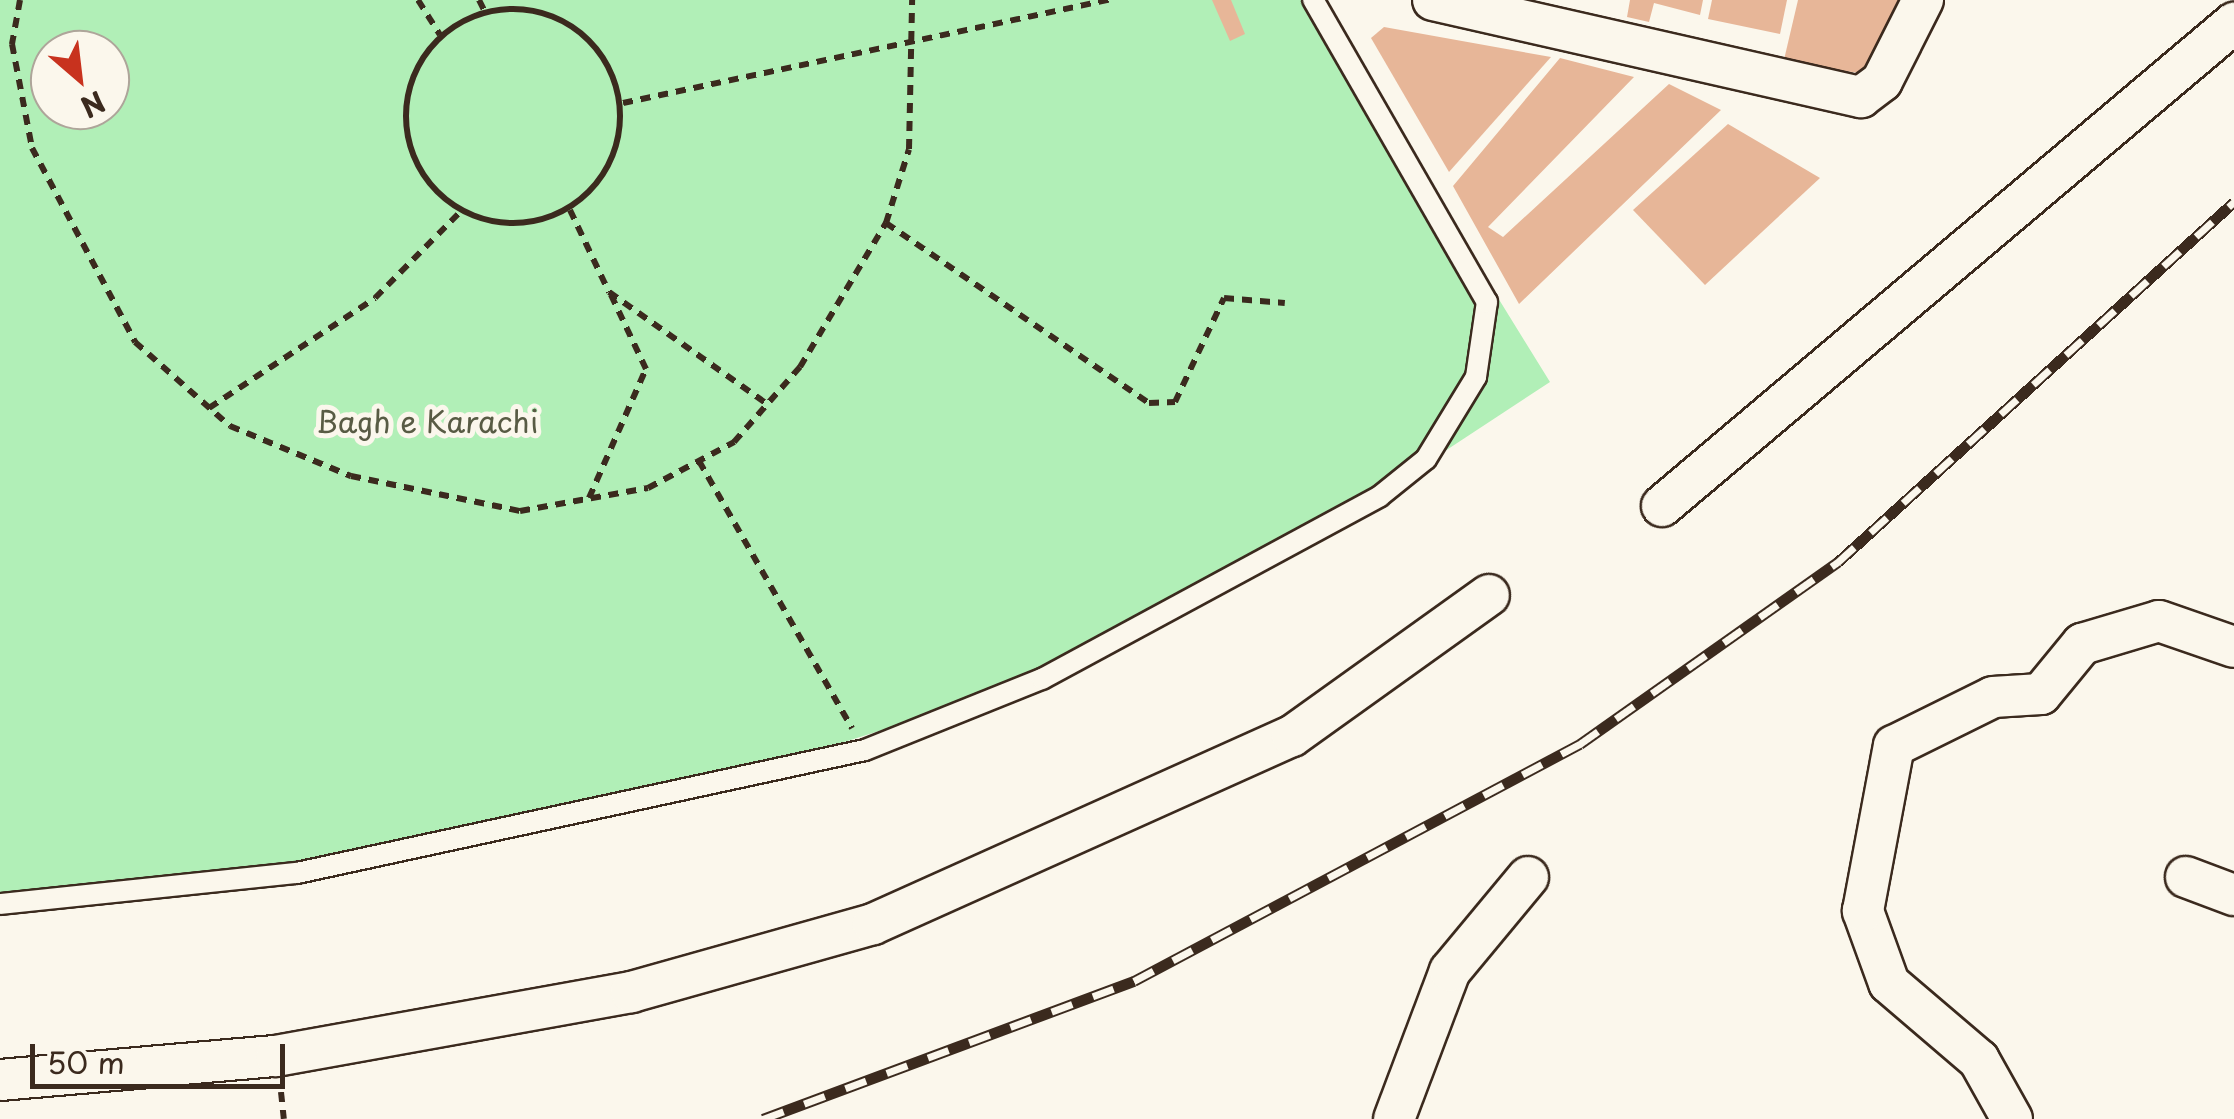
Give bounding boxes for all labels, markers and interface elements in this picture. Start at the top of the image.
north arrow [30,30,130,130]
text: N [73,81,113,129]
park label: Bagh e Karachi [316,403,538,439]
scale bar [35,1024,290,1086]
text: 50 m [47,1039,125,1084]

